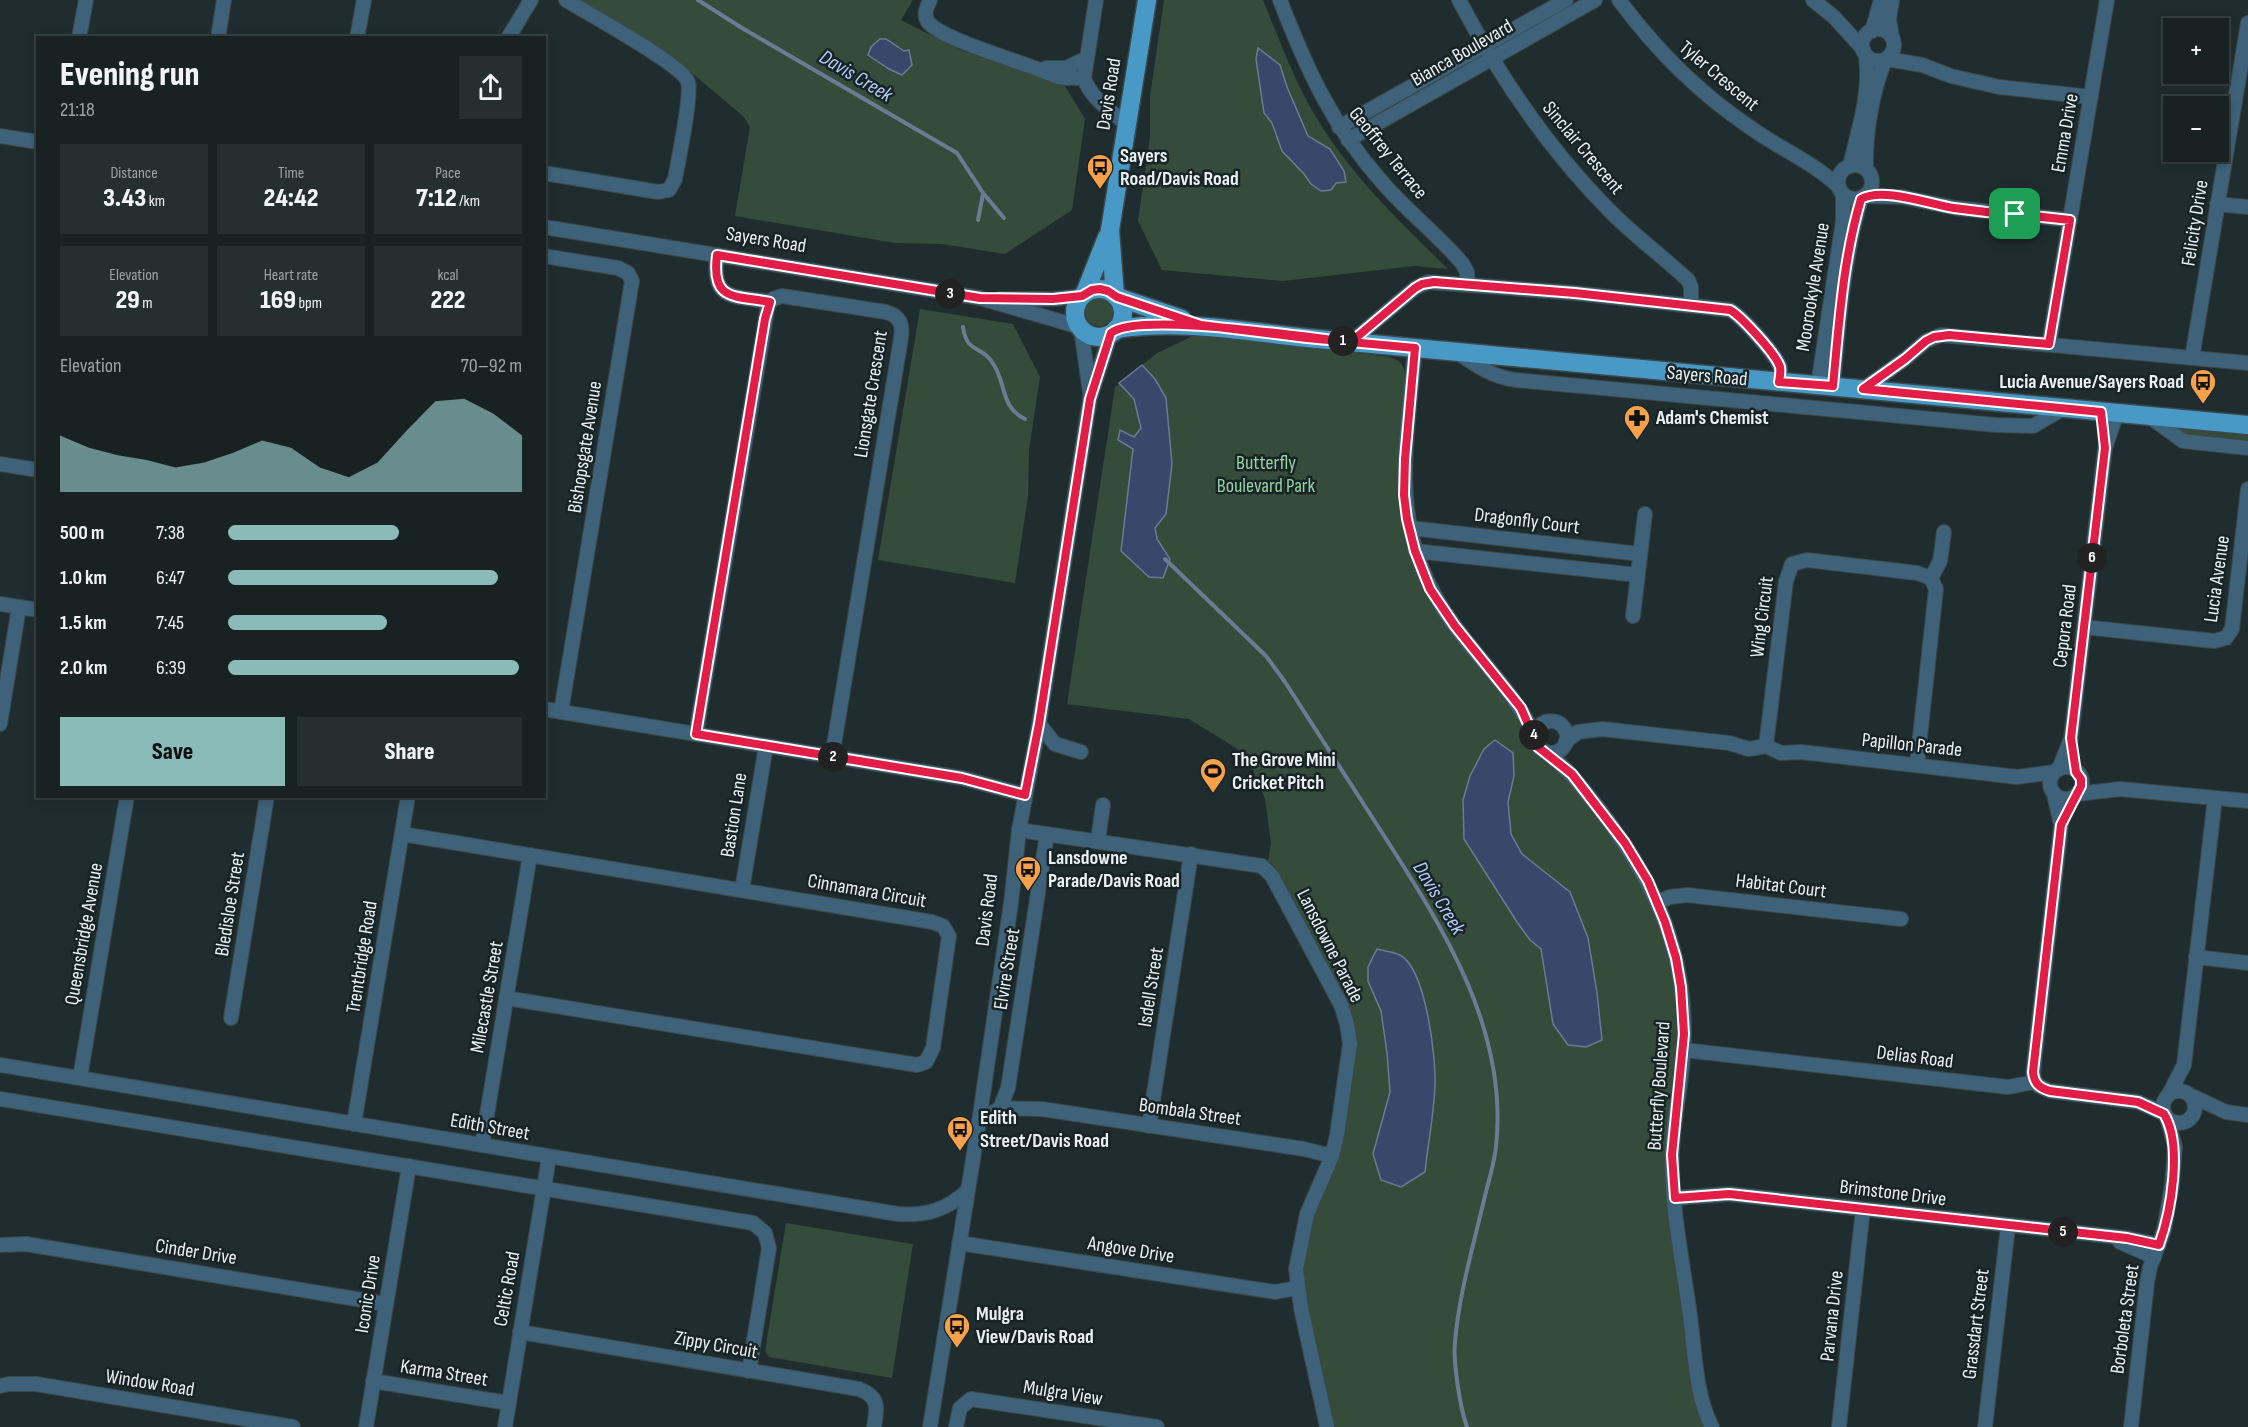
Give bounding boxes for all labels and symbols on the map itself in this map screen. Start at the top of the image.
street label: Bianca Boulevard [1407,14,1517,92]
street label: Tyler Crescent [1674,36,1764,116]
water label: Davis Creek [815,44,898,108]
street label: Davis Road [1091,56,1127,132]
street label: Emma Drive [2046,92,2084,174]
street label: Sinclair Crescent [1537,97,1629,199]
street label: Geoffrey Terrace [1344,102,1432,204]
place label: Sayers Road/Davis Road [1120,144,1239,191]
bus stop icon: Sayers Road/Davis Road [1085,152,1115,190]
street label: Felicity Drive [2176,178,2214,268]
pin [1989,188,2040,239]
street label: Moorookyle Avenue [1791,221,1835,353]
street label: Sayers Road [724,222,808,258]
pin: 3 [935,279,965,309]
pin: 1 [1328,326,1358,356]
street label: Lionsgate Crescent [849,329,893,459]
street label: Sayers Road [1666,361,1748,391]
bus stop icon: Lucia Avenue/Sayers Road [2188,367,2218,405]
place label: Lucia Avenue/Sayers Road [1999,370,2184,394]
street label: Bishopsgate Avenue [563,379,607,515]
pharmacy icon: Adam's Chemist [1622,403,1652,441]
place label: Adam's Chemist [1655,406,1769,430]
park label: Butterfly Boulevard Park [1217,451,1316,498]
street label: Dragonfly Court [1473,503,1581,539]
street label: Lucia Avenue [2199,534,2235,624]
pin: 6 [2077,543,2107,573]
street label: Wing Circuit [1745,575,1779,659]
street label: Cepora Road [2048,583,2082,669]
pin: 4 [1519,720,1549,750]
street label: Papillon Parade [1861,728,1963,762]
pin: 2 [818,742,848,772]
place label: The Grove Mini Cricket Pitch [1232,748,1336,795]
sports icon: The Grove Mini Cricket Pitch [1198,756,1228,794]
street label: Bastion Lane [715,771,753,859]
place label: Lansdowne Parade/Davis Road [1048,846,1180,893]
street label: Bledisloe Street [210,850,250,958]
bus stop icon: Lansdowne Parade/Davis Road [1013,854,1043,892]
water label: Davis Creek [1407,857,1471,940]
street label: Queensbridge Avenue [60,861,108,1007]
street label: Cinnamara Circuit [806,869,928,913]
street label: Habitat Court [1734,869,1828,903]
street label: Davis Road [971,873,1003,947]
street label: Lansdowne Parade [1291,885,1369,1007]
street label: Trentbridge Road [341,899,383,1015]
street label: Elvire Street [989,926,1025,1012]
street label: Milecastle Street [465,939,509,1055]
street label: Isdell Street [1133,945,1169,1029]
street label: Butterfly Boulevard [1643,1021,1675,1151]
street label: Delias Road [1875,1040,1955,1074]
street label: Bombala Street [1137,1093,1243,1131]
place label: Edith Street/Davis Road [980,1106,1109,1153]
street label: Edith Street [448,1108,532,1146]
bus stop icon: Edith Street/Davis Road [945,1114,975,1152]
street label: Brimstone Drive [1838,1175,1948,1211]
pin: 5 [2048,1217,2078,1247]
street label: Angove Drive [1085,1231,1176,1269]
street label: Cinder Drive [154,1234,238,1270]
street label: Celtic Road [489,1250,525,1328]
street label: Iconic Drive [350,1253,386,1335]
street label: Borboleta Street [2105,1263,2145,1375]
street label: Grassdart Street [1957,1268,1995,1380]
street label: Parvana Drive [1815,1269,1849,1363]
place label: Mulgra View/Davis Road [976,1302,1094,1349]
bus stop icon: Mulgra View/Davis Road [942,1311,972,1349]
street label: Zippy Circuit [672,1326,760,1364]
street label: Karma Street [399,1354,489,1392]
street label: Window Road [104,1364,196,1402]
street label: Mulgra View [1022,1375,1104,1411]

